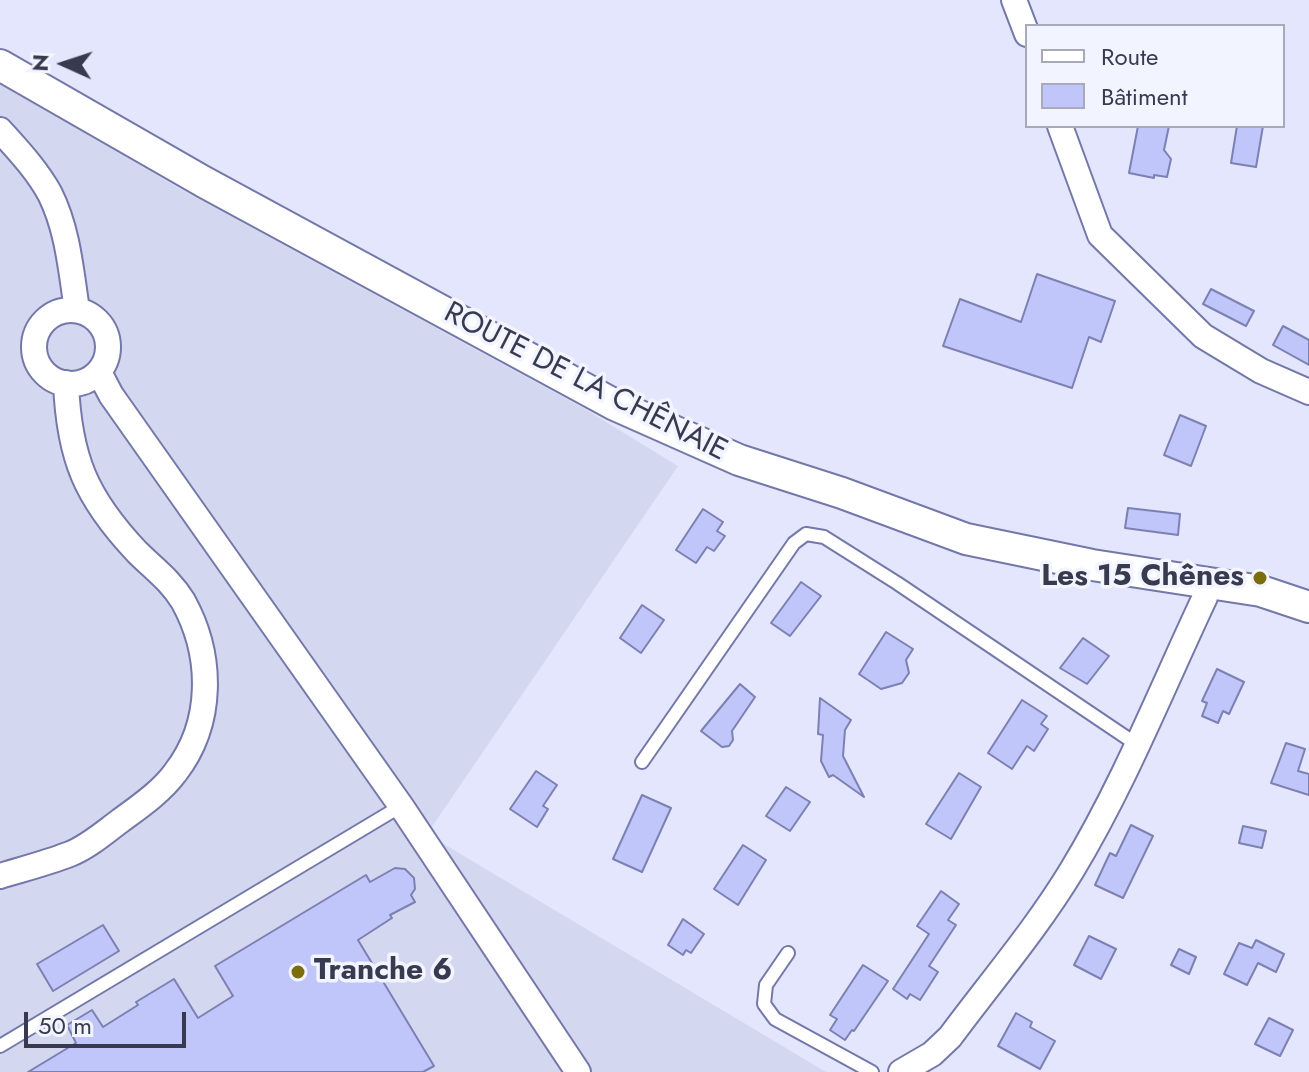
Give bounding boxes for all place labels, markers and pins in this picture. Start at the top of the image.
place label: Les 15 Chênes [1041,560,1244,596]
marker: Les 15 Chênes [1251,569,1269,587]
place label: Tranche 6 [314,954,452,990]
marker: Tranche 6 [289,963,307,981]

